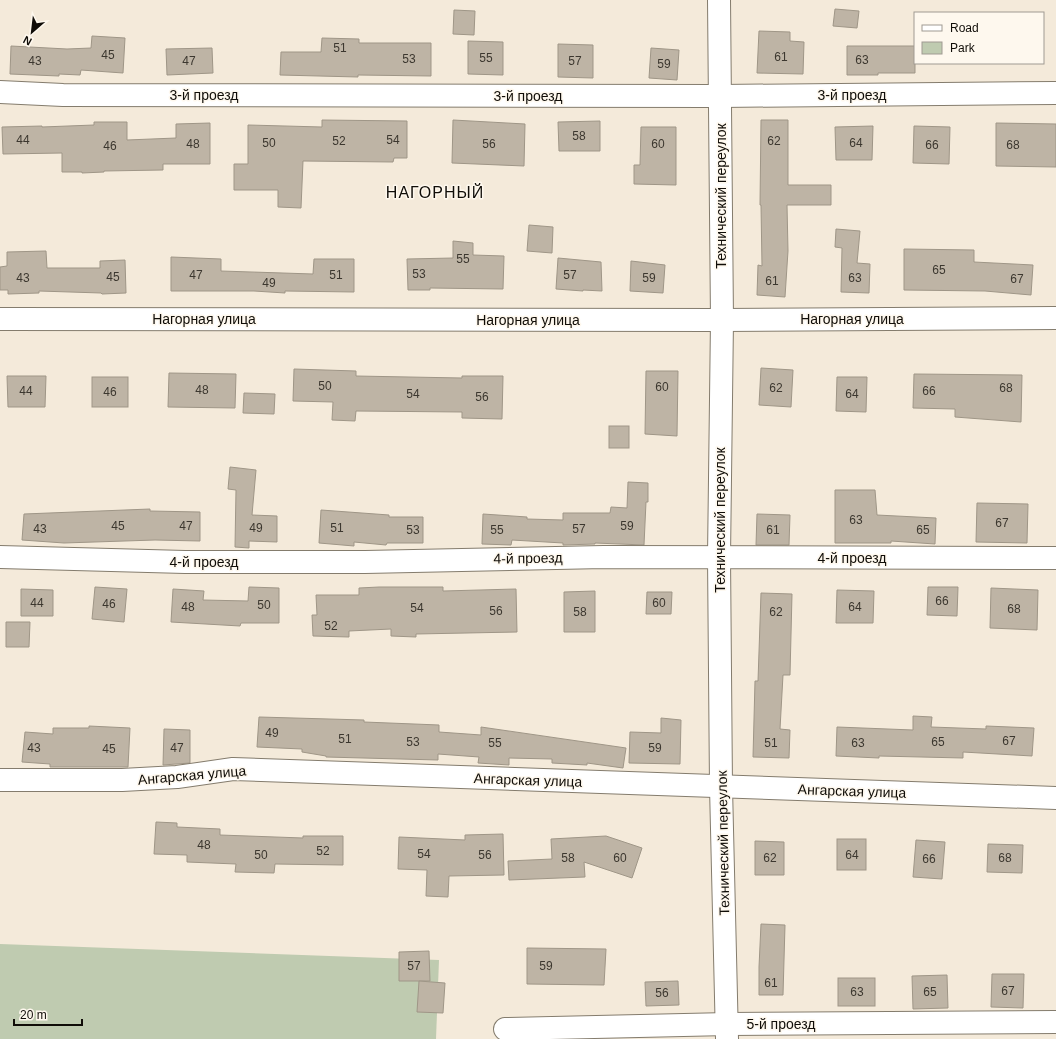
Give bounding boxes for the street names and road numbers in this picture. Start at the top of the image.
street label: 3-й проезд [169,87,239,103]
street label: 3-й проезд [817,87,887,103]
street label: 3-й проезд [493,88,563,104]
street label: Технический переулок [713,123,729,269]
street label: Нагорная улица [152,311,256,327]
street label: Нагорная улица [800,311,904,327]
street label: Нагорная улица [476,312,580,328]
street label: Технический переулок [712,447,728,593]
street label: 4-й проезд [493,549,563,567]
street label: 4-й проезд [817,550,887,566]
street label: 4-й проезд [169,554,239,570]
street label: Ангарская улица [137,762,247,788]
street label: Технический переулок [714,769,732,916]
street label: Ангарская улица [473,770,583,790]
street label: Ангарская улица [797,781,907,801]
street label: 5-й проезд [746,1016,816,1032]

